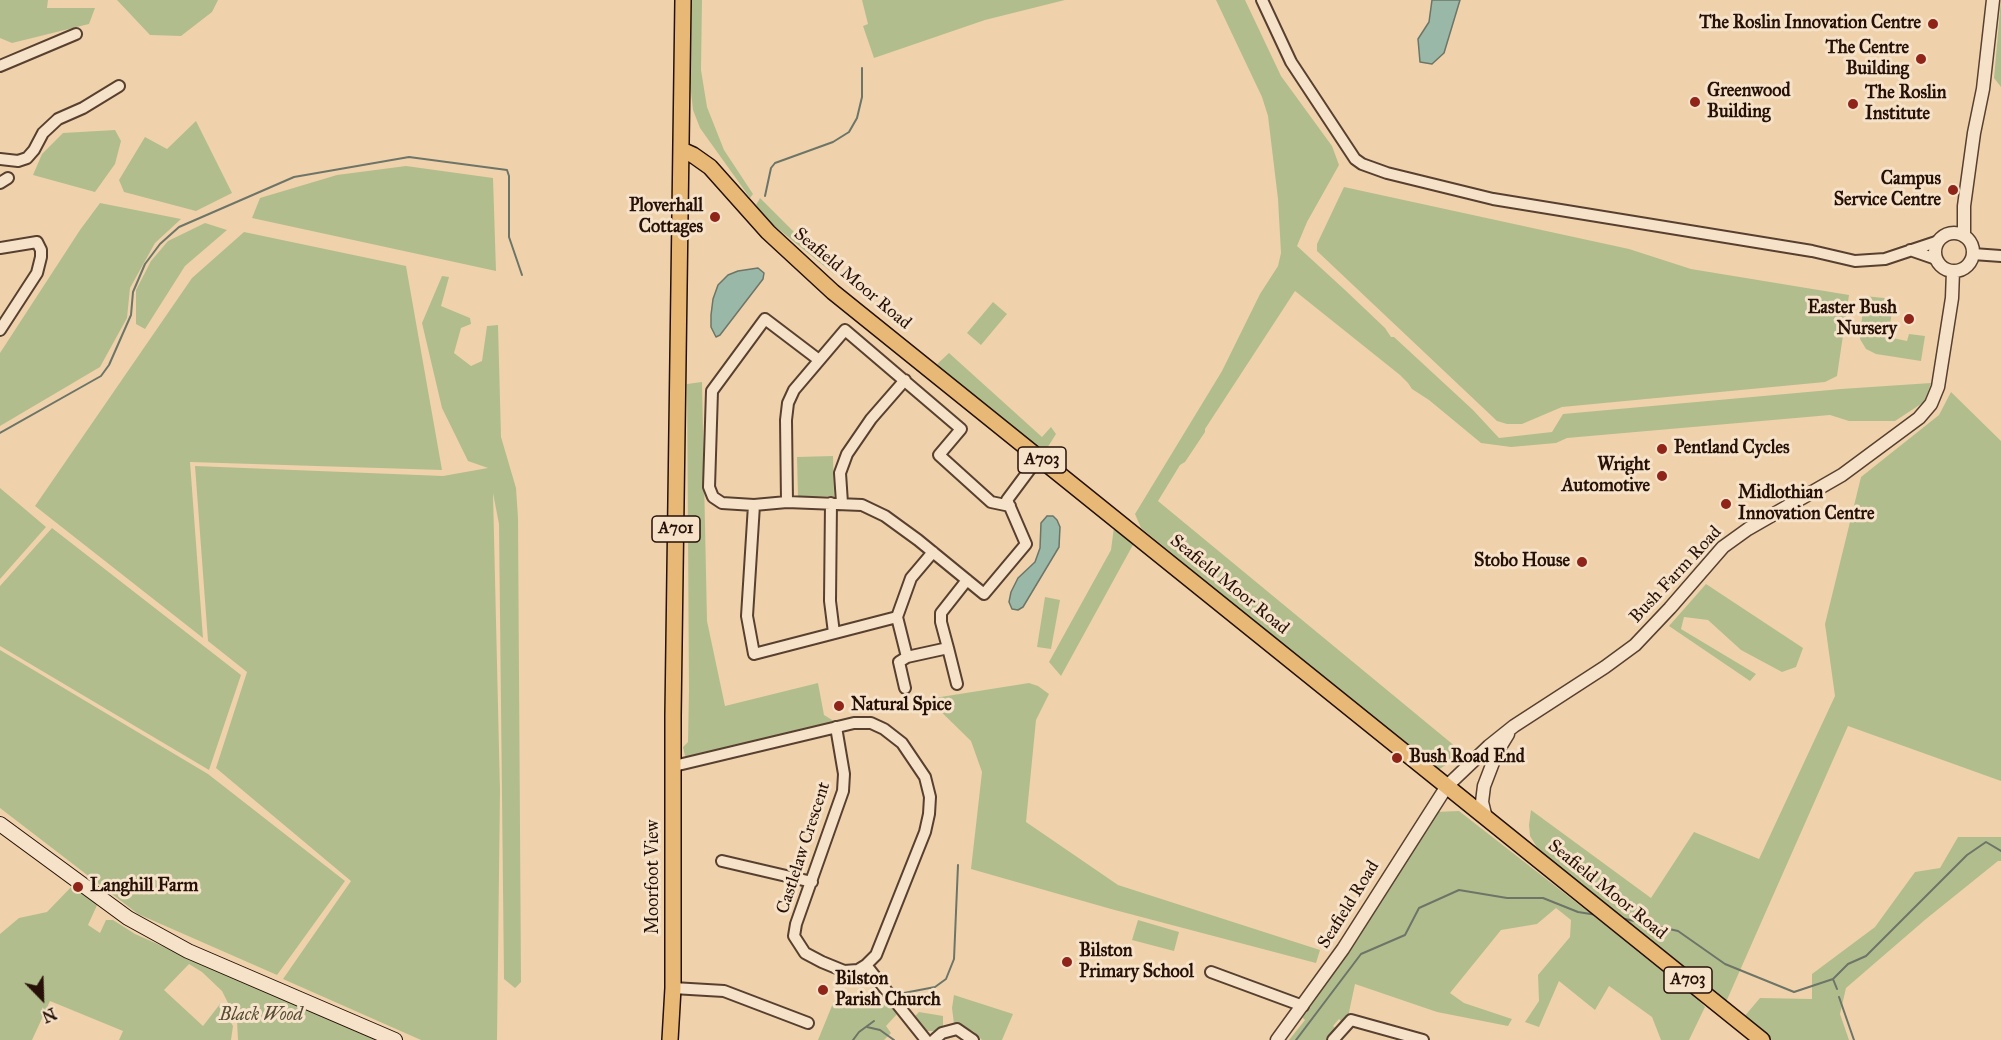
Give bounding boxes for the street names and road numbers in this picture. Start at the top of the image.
street label: Seafield Moor Road [789,224,915,334]
road number: A703 [1018,447,1066,473]
road number: A701 [652,516,700,542]
street label: Bush Farm Road [1625,522,1727,628]
street label: Seafield Moor Road [1165,530,1293,640]
street label: Castlelaw Crescent [773,779,835,917]
street label: Moorfoot View [643,820,665,934]
street label: Seafield Moor Road [1543,835,1671,945]
street label: Seafield Road [1313,857,1385,953]
road number: A703 [1664,967,1712,993]

